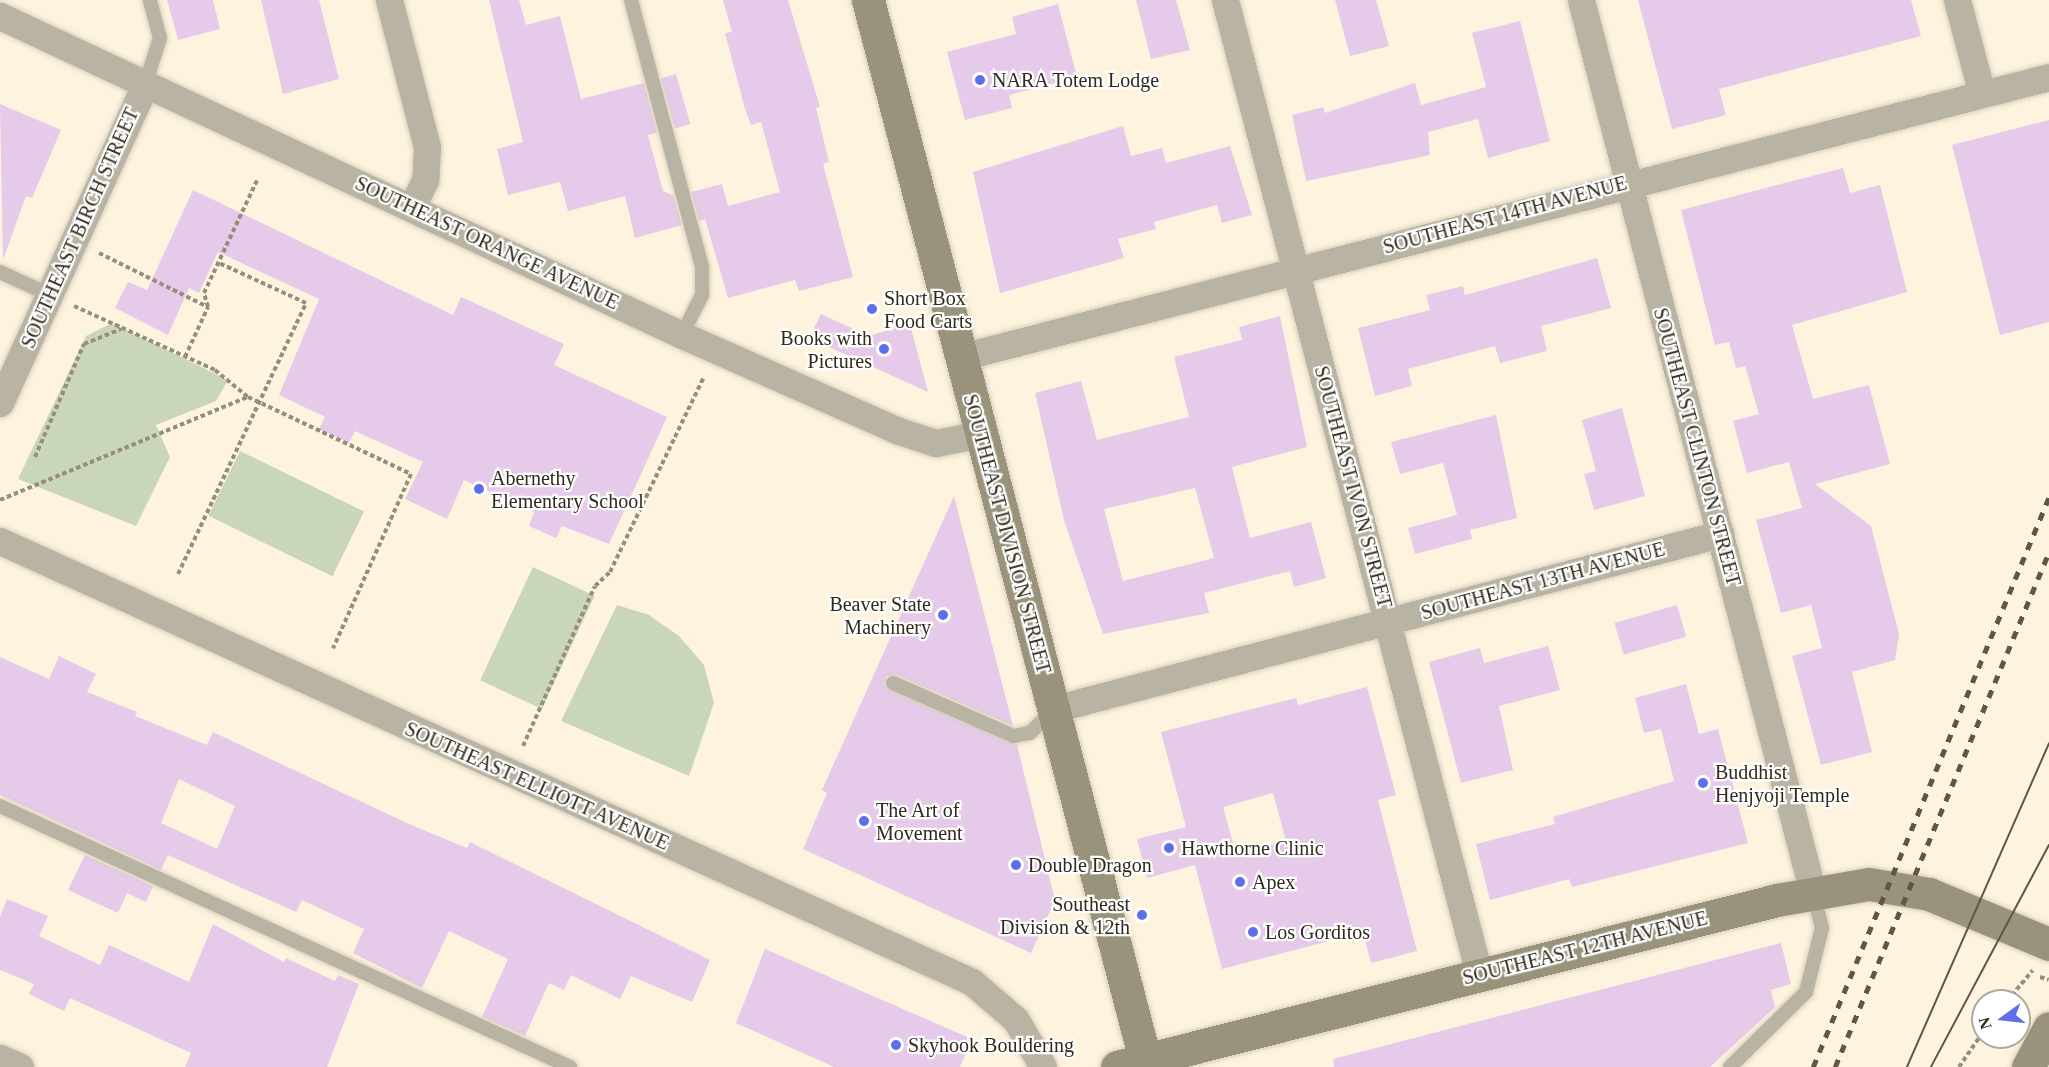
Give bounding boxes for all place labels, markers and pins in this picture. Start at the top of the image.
place label: NARA Totem Lodge [992,68,1161,92]
marker: NARA Totem Lodge [973,73,987,87]
place label: Short Box Food Carts [884,286,972,333]
marker: Short Box Food Carts [865,302,879,316]
place label: Books with Pictures [780,326,872,373]
marker: Books with Pictures [877,342,891,356]
place label: Abernethy Elementary School [491,466,644,513]
marker: Abernethy Elementary School [472,482,486,496]
place label: Beaver State Machinery [829,592,931,639]
marker: Beaver State Machinery [936,608,950,622]
place label: Buddhist Henjyoji Temple [1715,760,1850,807]
marker: Buddhist Henjyoji Temple [1696,776,1710,790]
place label: The Art of Movement [876,798,963,845]
marker: The Art of Movement [857,814,871,828]
place label: Hawthorne Clinic [1181,836,1324,860]
marker: Hawthorne Clinic [1162,841,1176,855]
place label: Double Dragon [1028,853,1152,877]
marker: Double Dragon [1009,858,1023,872]
place label: Apex [1252,870,1295,894]
marker: Apex [1233,875,1247,889]
place label: Southeast Division & 12th [1000,892,1130,939]
marker: Southeast Division & 12th [1135,908,1149,922]
place label: Los Gorditos [1265,920,1370,944]
marker: Los Gorditos [1246,925,1260,939]
place label: Skyhook Bouldering [908,1033,1074,1057]
marker: Skyhook Bouldering [889,1038,903,1052]

